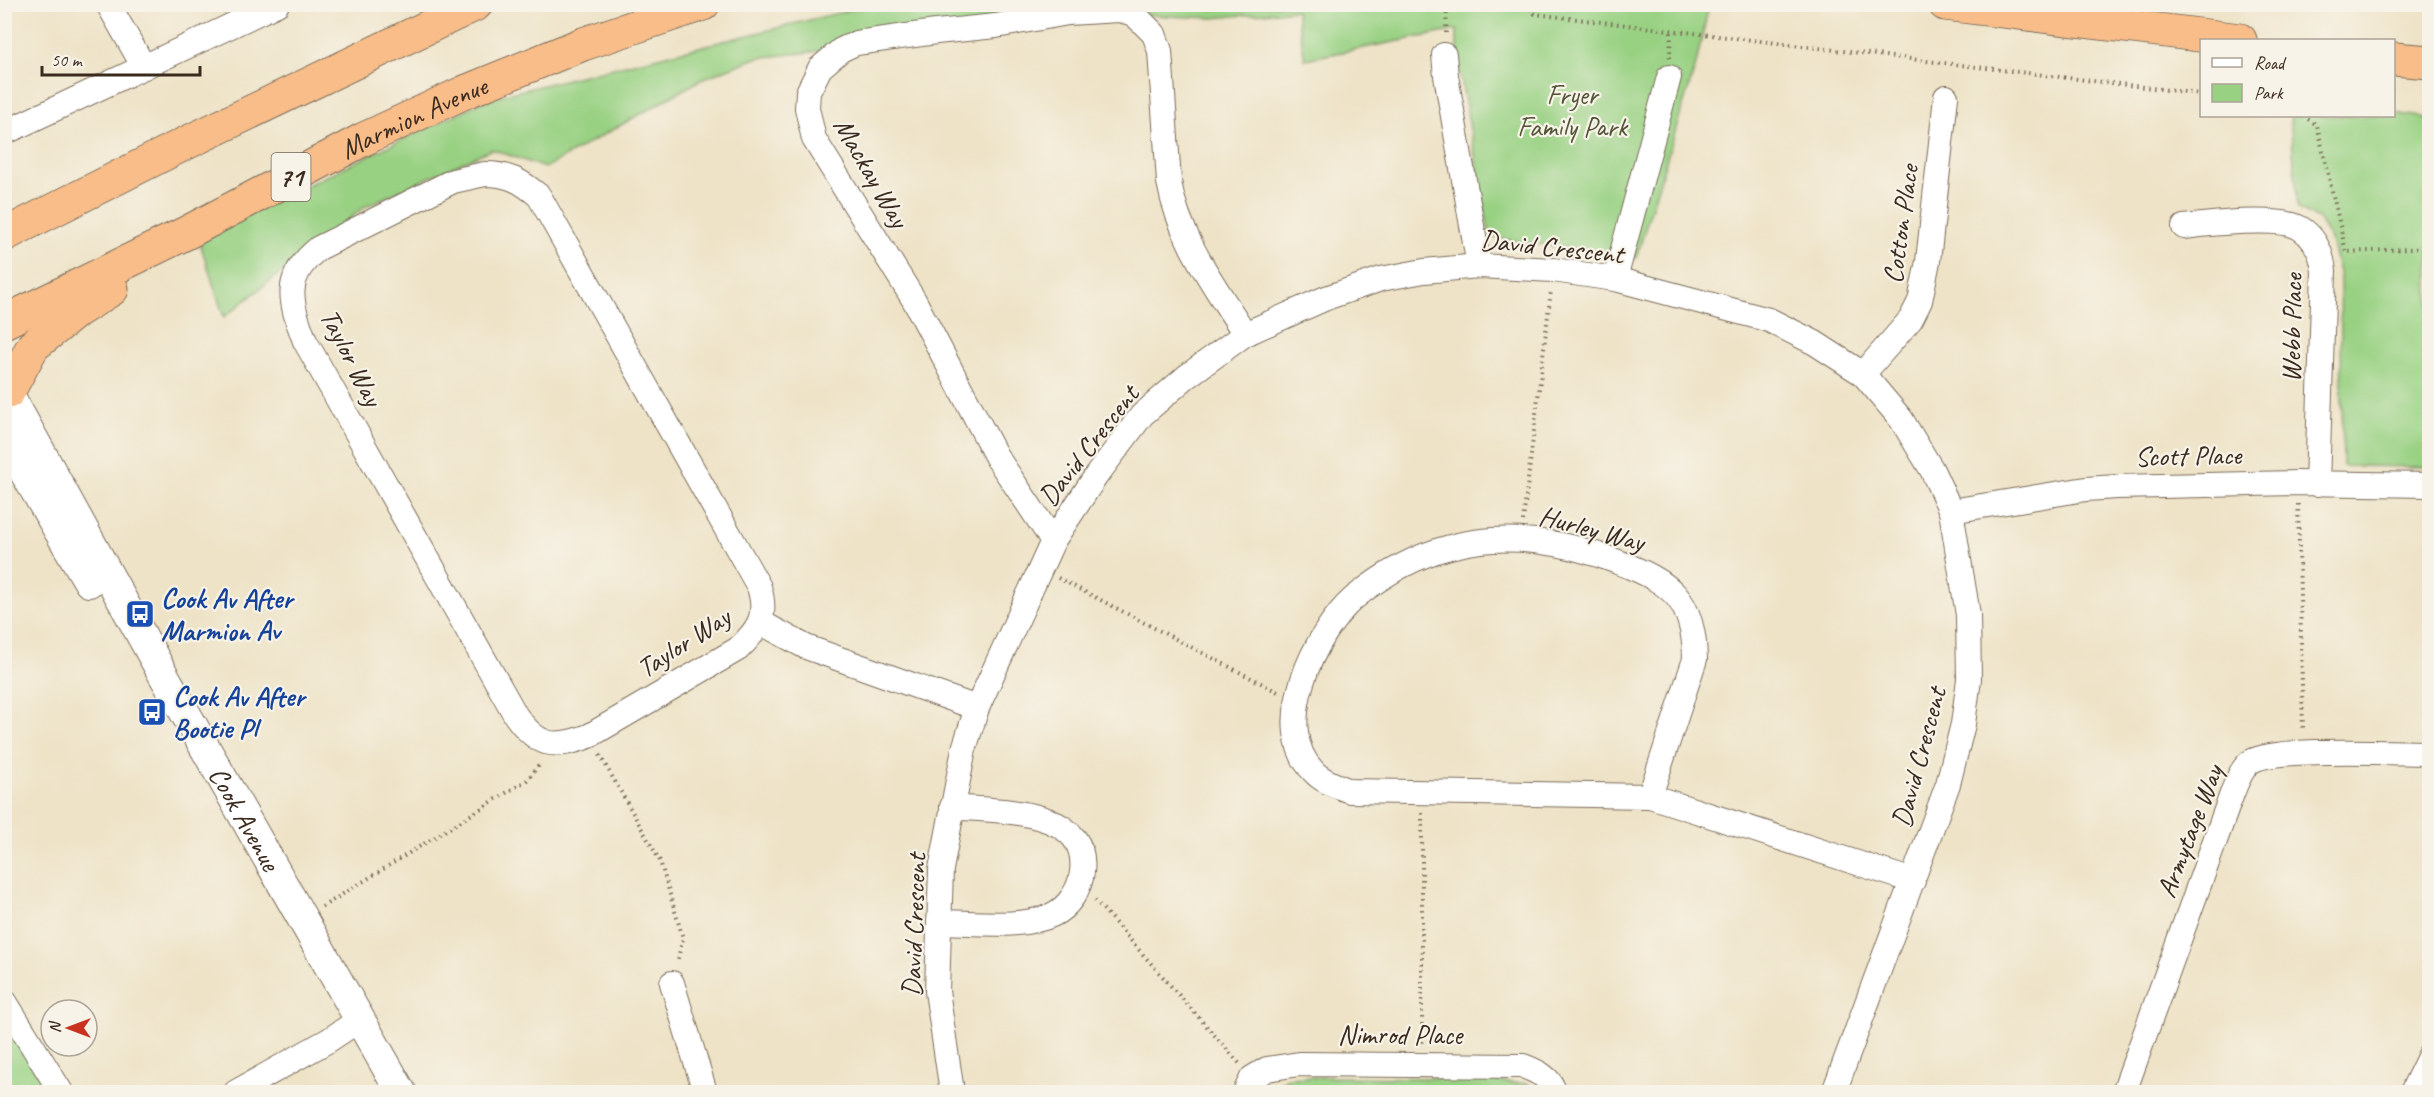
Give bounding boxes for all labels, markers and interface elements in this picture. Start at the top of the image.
scale bar [42,39,200,77]
legend [2200,39,2395,117]
text: 50 m [51,49,84,71]
text: Road [2254,52,2287,74]
street label: Marmion Avenue [334,67,494,167]
park label: Fryer Family Park [1517,77,1629,144]
text: Park [2254,82,2284,104]
street label: Mackay Way [826,111,918,236]
road number: 71 [272,153,310,201]
street label: Cotton Place [1875,161,1926,286]
street label: David Crescent [1479,222,1628,272]
street label: Webb Place [2273,271,2310,383]
street label: Taylor Way [312,303,392,414]
street label: David Crescent [1031,376,1148,512]
street label: Scott Place [2135,437,2243,474]
street label: Hurley Way [1535,498,1651,560]
place label: Cook Av After Marmion Av [161,581,295,648]
bus stop icon: Cook Av After Marmion Av [124,598,156,630]
street label: Taylor Way [630,598,739,685]
place label: Cook Av After Bootie Pl [173,679,307,746]
street label: David Crescent [1883,681,1955,831]
bus stop icon: Cook Av After Bootie Pl [136,696,168,728]
street label: Armytage Way [2148,758,2232,902]
street label: Cook Avenue [201,760,289,879]
street label: David Crescent [894,850,934,997]
north arrow [39,998,99,1058]
street label: Nimrod Place [1338,1017,1464,1052]
text: N [45,1020,65,1033]

